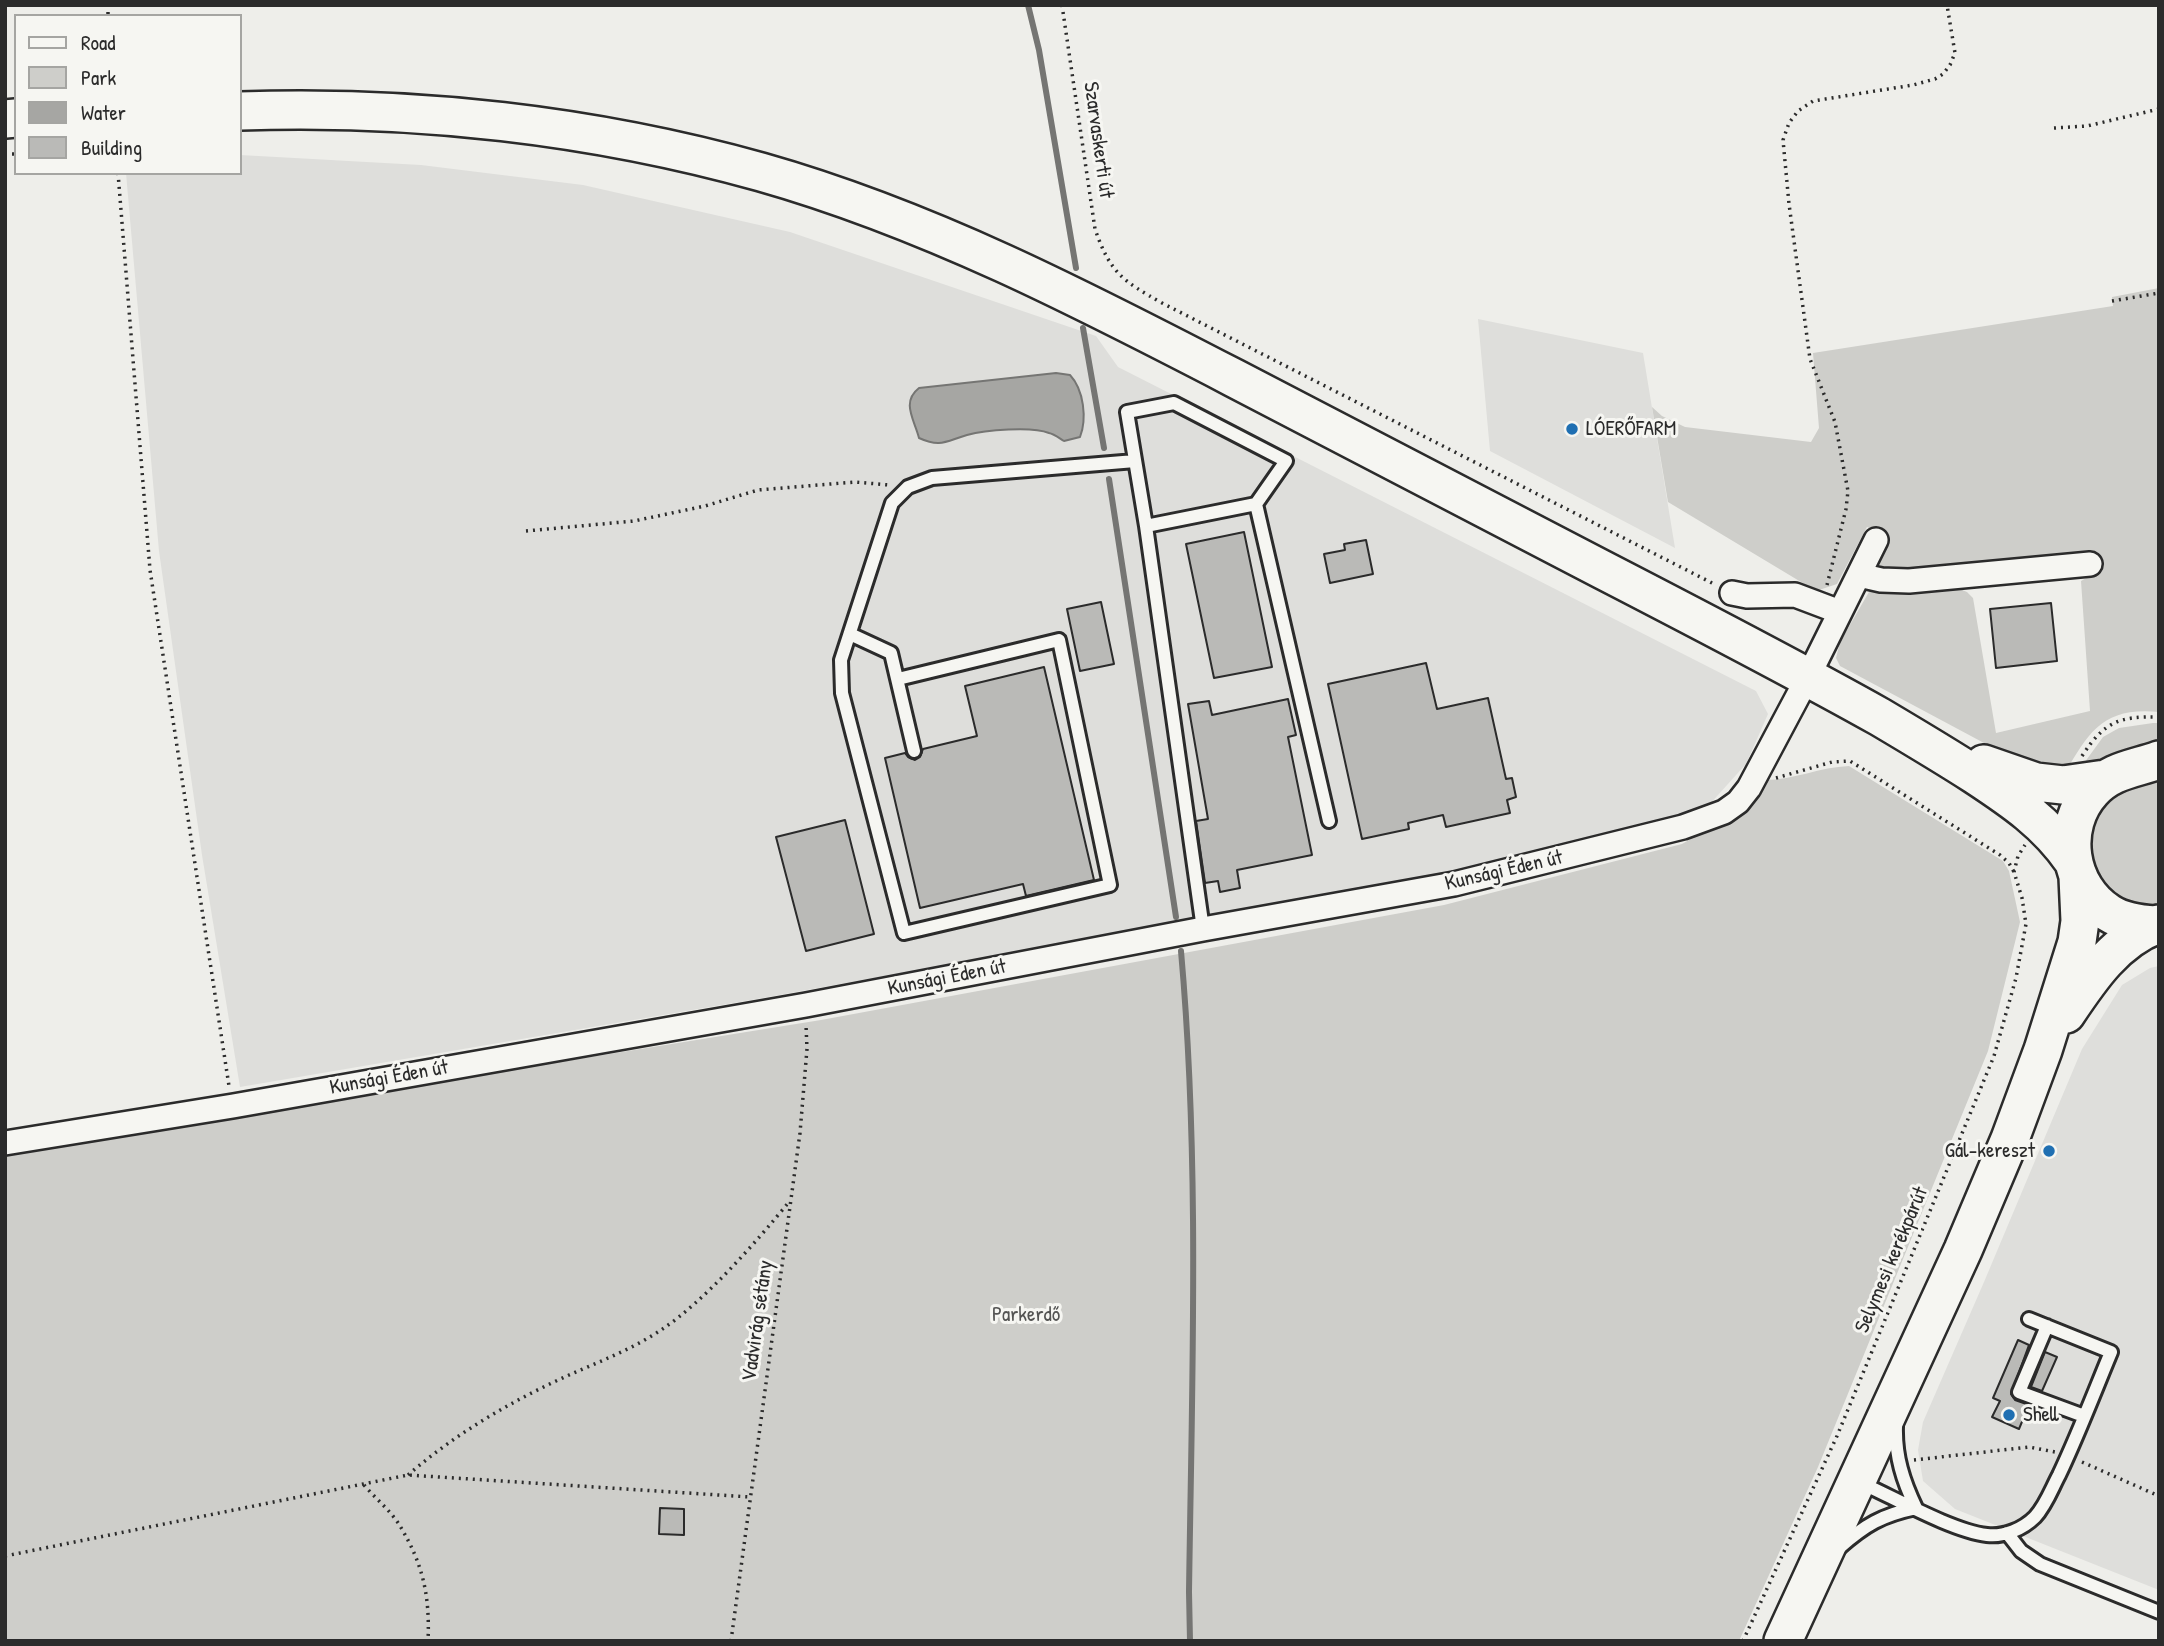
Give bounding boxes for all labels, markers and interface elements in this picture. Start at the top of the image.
legend [14,14,242,175]
text: Road [81,28,115,57]
text: Park [81,63,116,92]
street label: Szarvaskerti út [1077,80,1119,200]
text: Water [81,98,126,127]
text: Building [81,133,142,162]
place label: LÓERŐFARM [1586,416,1676,442]
marker: LÓERŐFARM [1564,421,1580,437]
street label: Kunsági Éden út [1443,845,1565,897]
street label: Kunsági Éden út [886,954,1008,1002]
street label: Kunsági Éden út [328,1055,450,1101]
place label: Gál-kereszt [1945,1138,2035,1164]
marker: Gál-kereszt [2041,1143,2057,1159]
street label: Selymesi kerékpárút [1850,1183,1934,1337]
street label: Vadvirág sétány [737,1259,779,1383]
park label: Parkerdő [992,1302,1060,1328]
place label: Shell [2023,1402,2059,1428]
marker: Shell [2001,1407,2017,1423]

